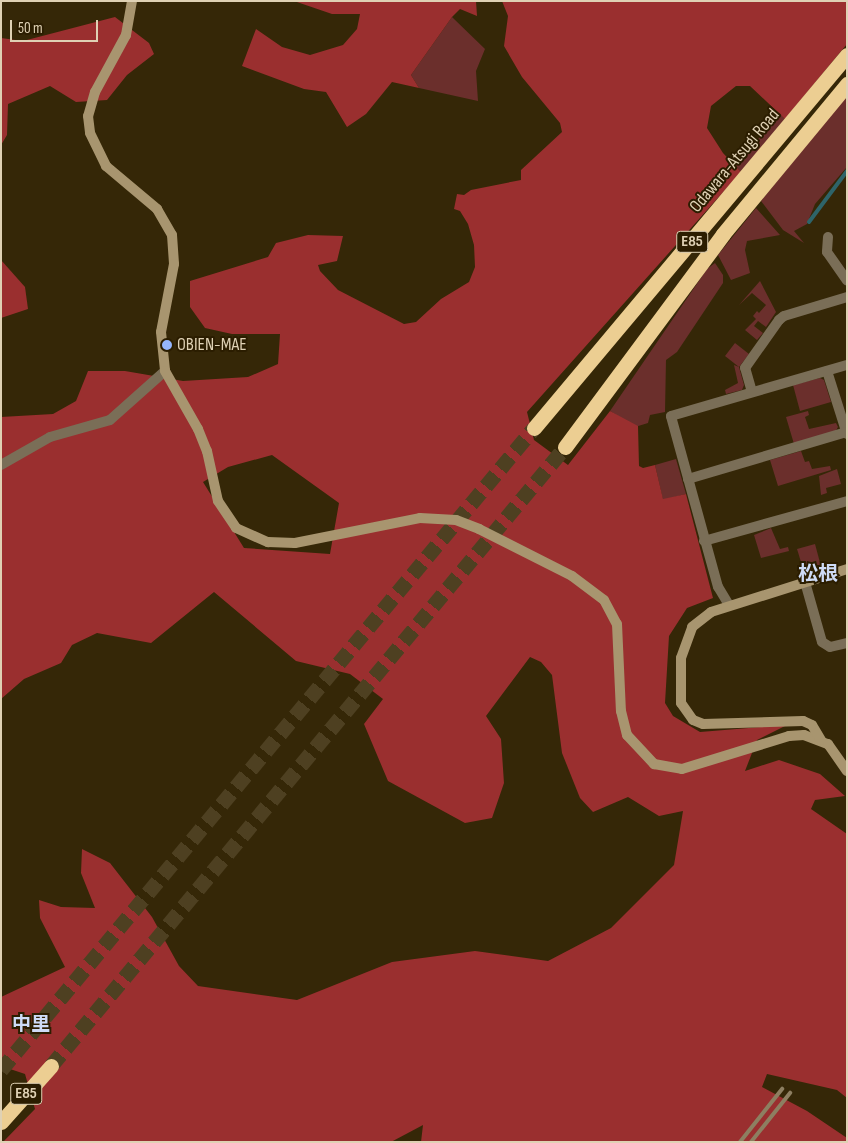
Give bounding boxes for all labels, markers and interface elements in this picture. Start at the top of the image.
scale bar [12,10,100,42]
text: 50 m [18,19,43,38]
street label: Odawara-Atsugi Road [685,105,785,217]
road number: E85 [676,228,708,256]
place label: OBIEN-MAE [177,334,247,356]
marker: OBIEN-MAE [161,339,173,351]
district label: 松根 [798,562,838,586]
district label: 中里 [12,1014,50,1036]
road number: E85 [10,1080,42,1108]

